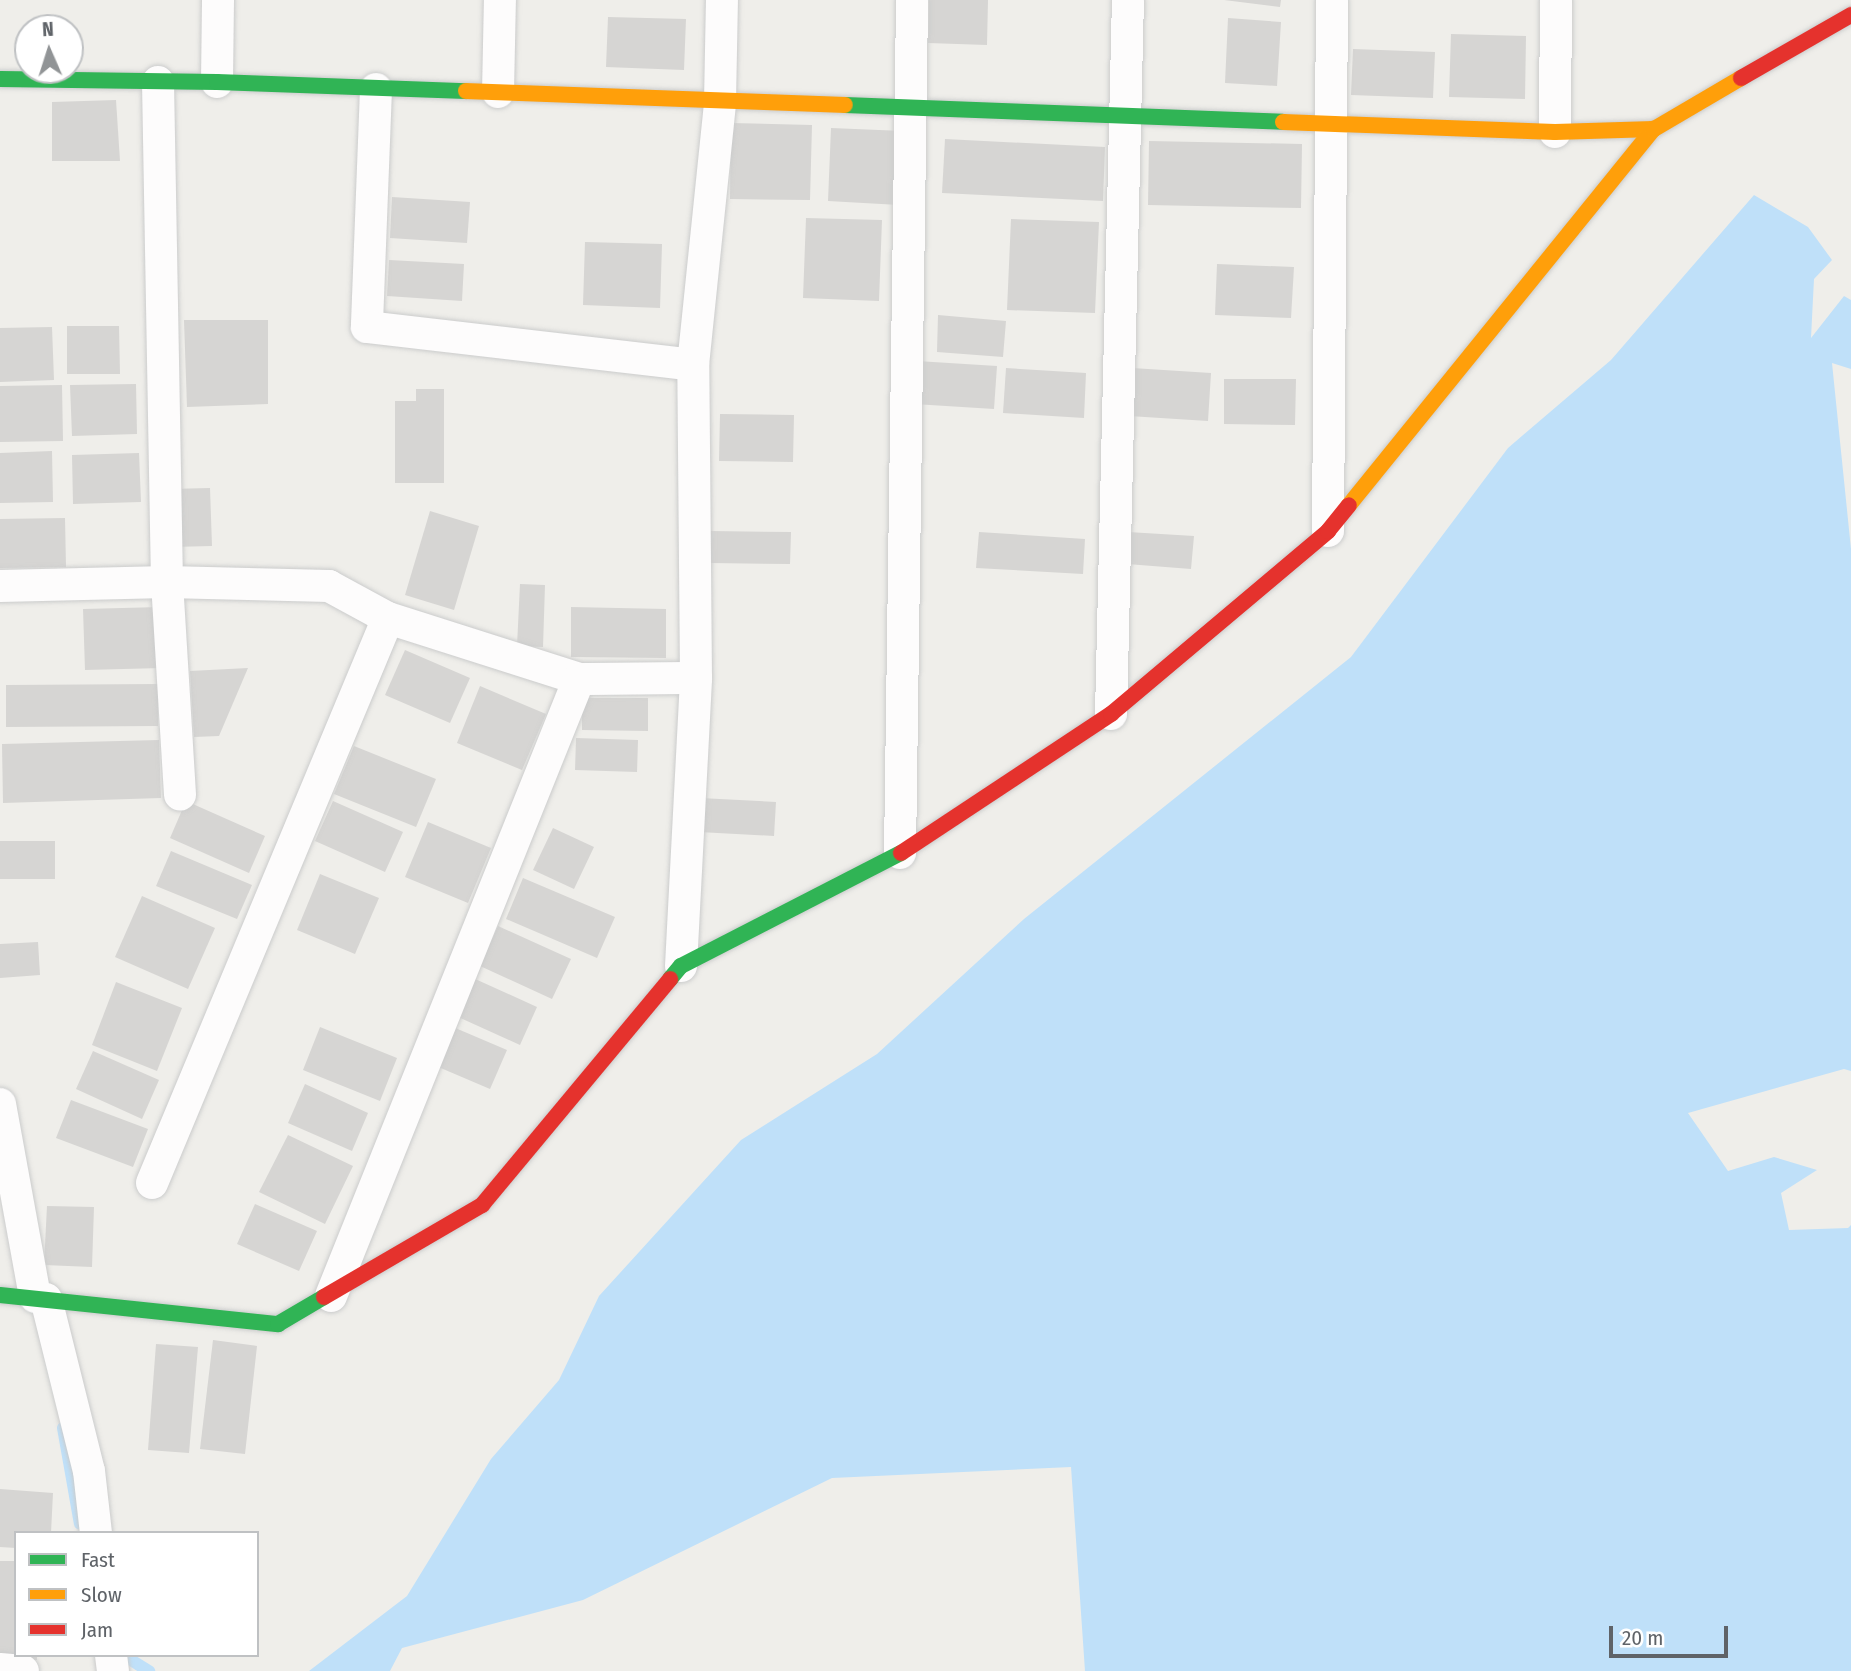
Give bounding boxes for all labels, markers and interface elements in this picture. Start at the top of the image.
north arrow [14,14,84,84]
text: N [42,18,54,41]
legend [14,1531,259,1657]
text: Fast [81,1547,115,1573]
text: Slow [81,1582,122,1608]
scale bar [1613,1612,1732,1656]
text: Jam [81,1617,113,1643]
text: 20 m [1622,1625,1663,1651]

